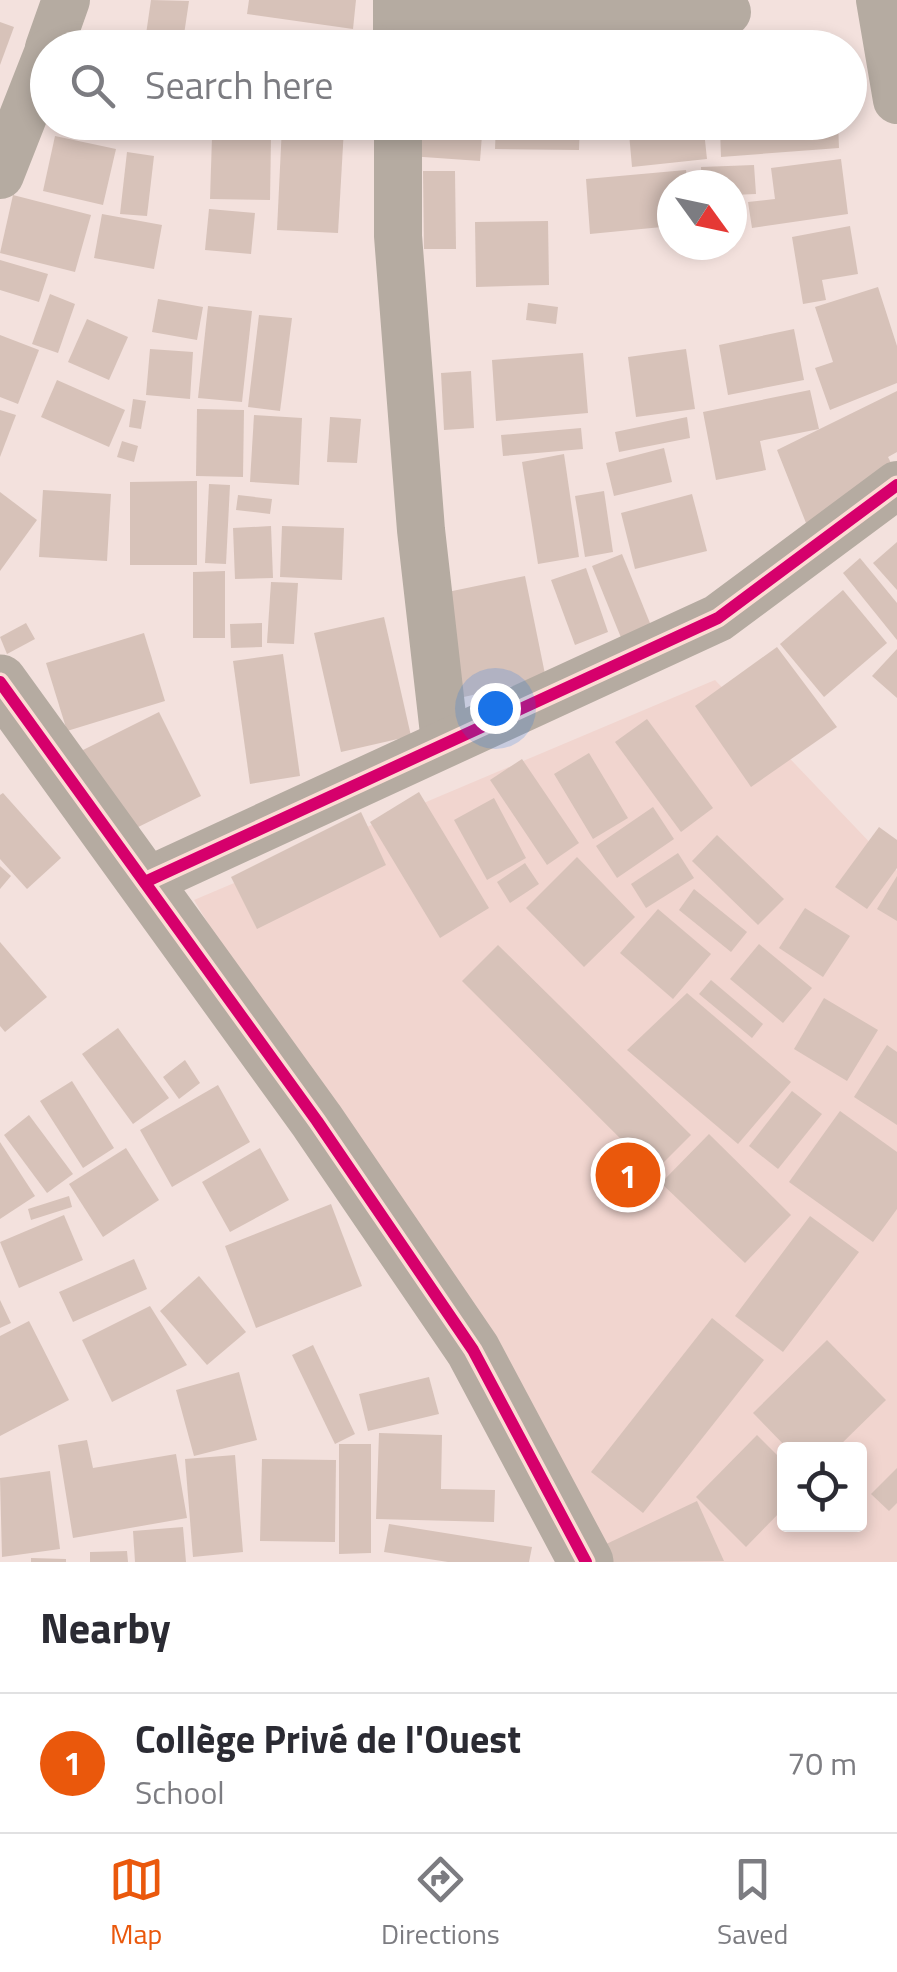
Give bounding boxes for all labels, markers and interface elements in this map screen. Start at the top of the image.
search box [30,30,867,140]
text: Search here [145,56,333,114]
icon: search [65,58,120,113]
north arrow [657,170,747,260]
your location [470,683,521,734]
pin: 1 [596,1138,660,1212]
map controls [777,1442,867,1532]
button: locate [777,1442,867,1532]
text: Nearby [40,1595,171,1659]
text: Collège Privé de l'Ouest [135,1710,521,1768]
text: 1 [64,1739,81,1787]
text: 70 m [787,1739,857,1787]
text: School [135,1768,225,1816]
tab: Map [109,1852,164,1955]
tab: Directions [381,1852,500,1955]
tab: Saved [717,1852,788,1955]

